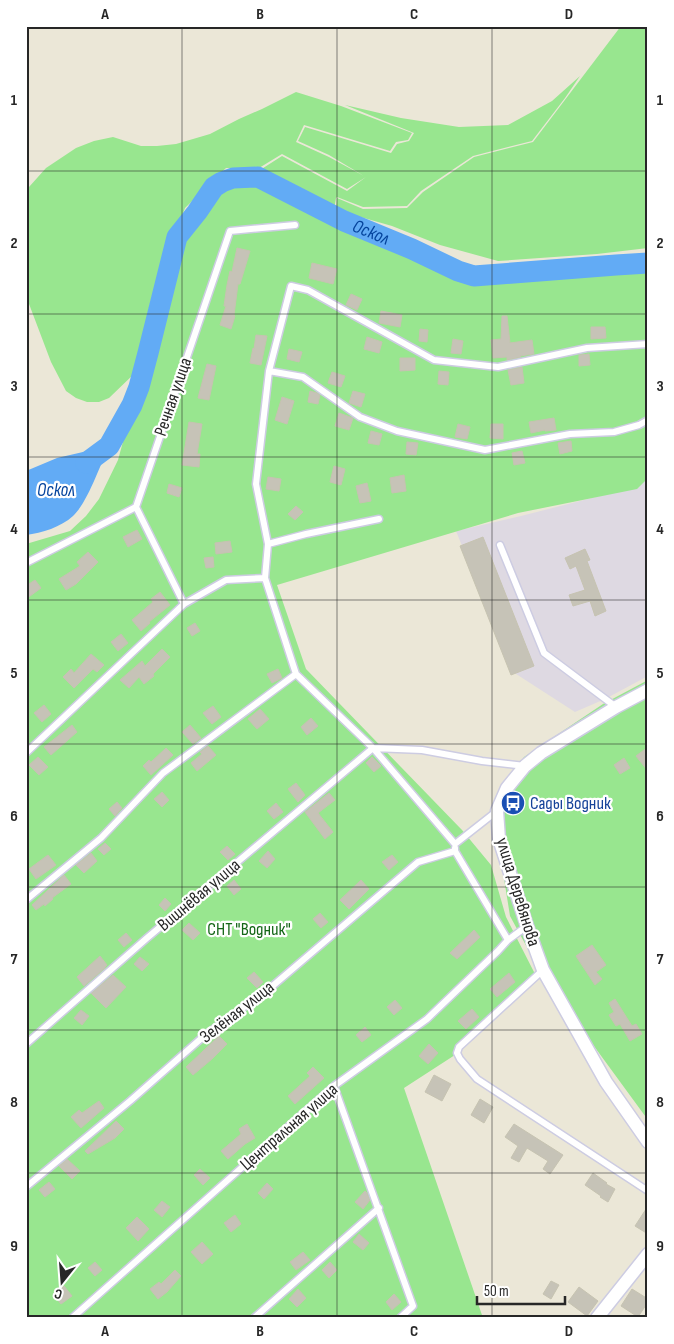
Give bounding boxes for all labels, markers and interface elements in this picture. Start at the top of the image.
text: A [100,5,109,24]
text: B [256,5,264,24]
text: C [410,5,418,24]
text: D [565,5,573,24]
text: 1 [11,91,18,110]
text: 1 [657,91,664,110]
water label: Оскол [349,214,393,250]
text: 2 [10,234,18,253]
text: 2 [656,234,664,253]
street label: Речная улица [150,355,196,439]
text: 3 [10,377,18,396]
text: 3 [656,377,664,396]
water label: Оскол [37,479,75,502]
text: 4 [10,520,18,539]
text: 4 [656,520,664,539]
text: 5 [10,664,18,683]
text: 5 [656,664,664,683]
bus stop icon: Сады Водник [500,790,526,816]
place label: Сады Водник [530,793,611,814]
text: 6 [10,807,18,826]
text: 6 [656,807,664,826]
street label: улица Деревянова [492,835,545,949]
street label: Вишнёвая улица [154,854,245,936]
park label: СНТ "Водник" [207,919,291,940]
text: 7 [11,950,18,969]
text: 7 [657,950,664,969]
street label: Зелёная улица [196,977,278,1047]
street label: Центральная улица [236,1079,342,1175]
text: 8 [10,1093,18,1112]
text: 8 [656,1093,664,1112]
text: 9 [10,1237,18,1256]
text: 9 [656,1237,664,1256]
north arrow [38,1256,88,1306]
scale bar [477,1274,564,1306]
text: 50 m [484,1282,509,1301]
text: С [52,1285,64,1303]
text: A [100,1322,109,1341]
text: B [256,1322,264,1341]
text: C [410,1322,418,1341]
text: D [565,1322,573,1341]

